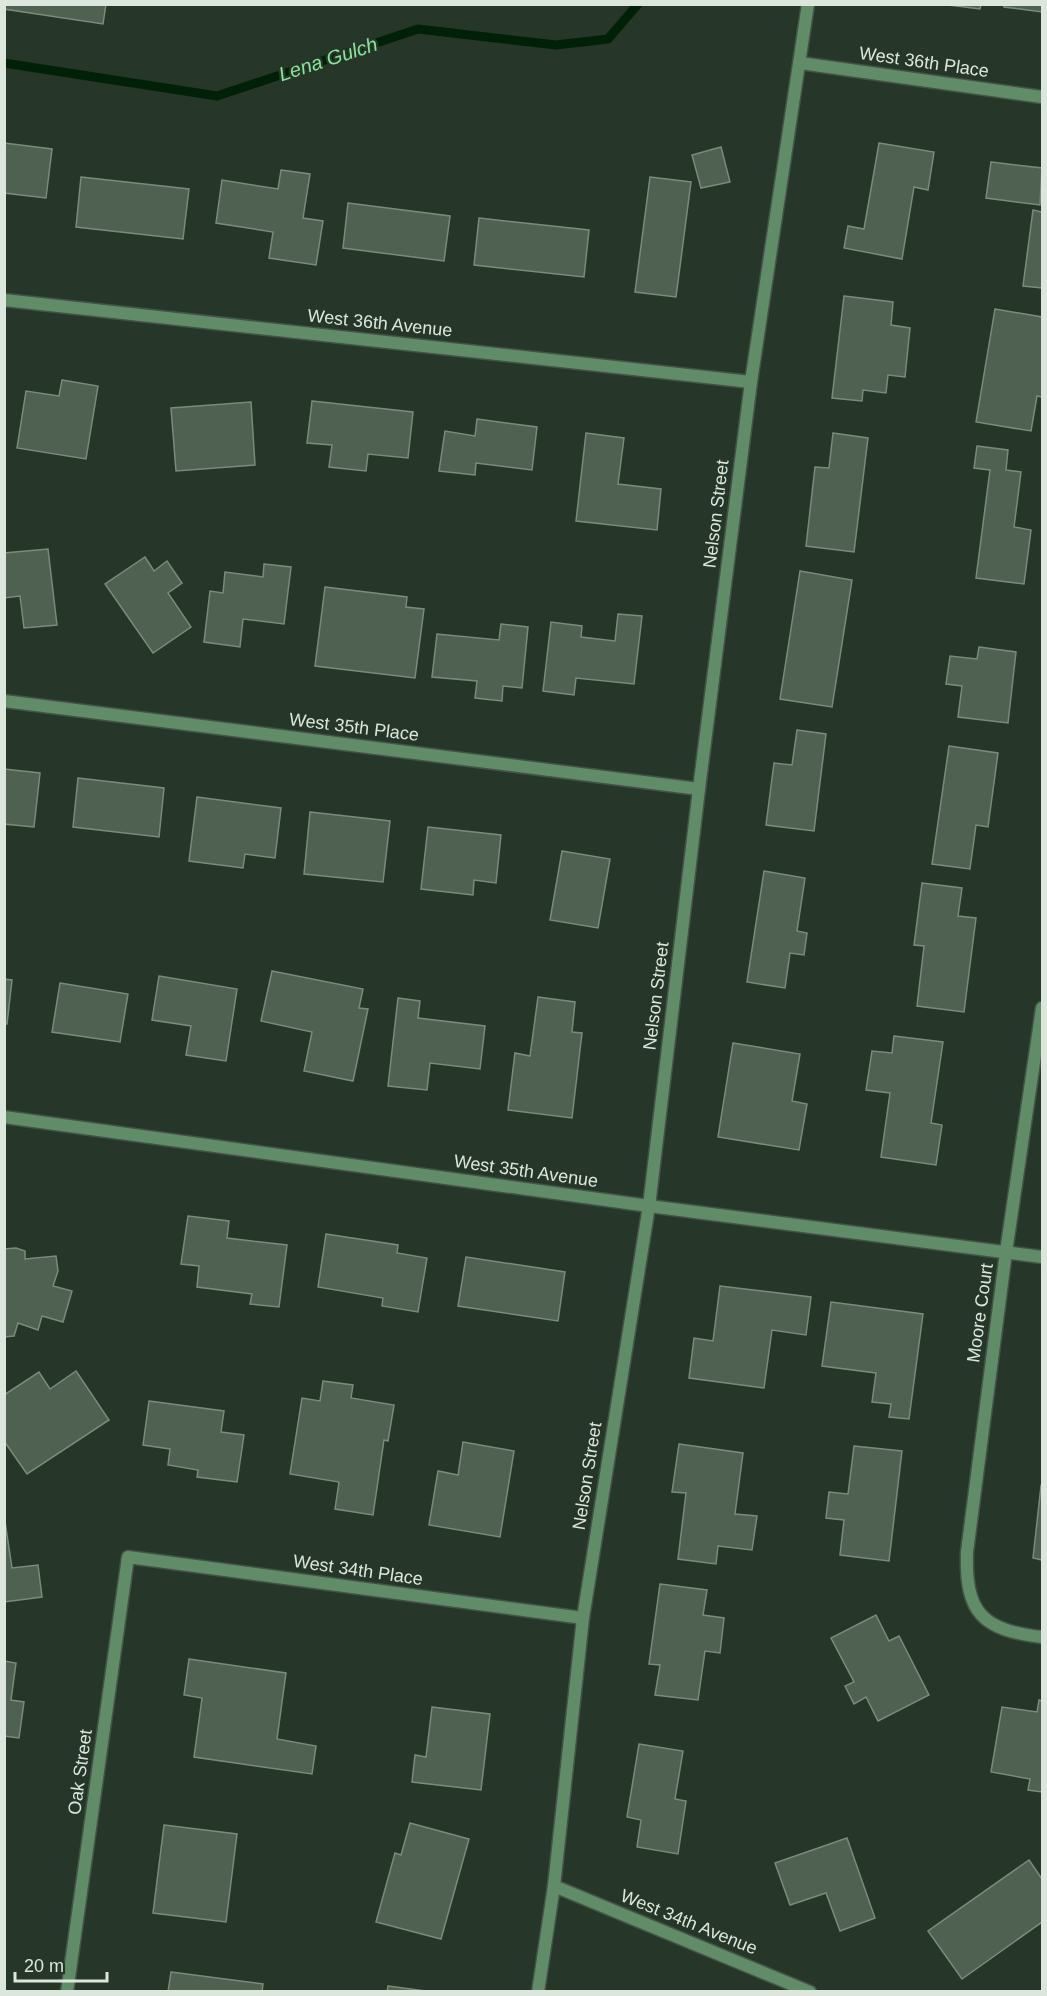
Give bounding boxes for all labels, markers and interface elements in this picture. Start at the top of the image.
water label: Lena Gulch [276,33,380,85]
street label: West 36th Place [858,43,990,81]
street label: West 36th Avenue [307,305,453,341]
street label: Nelson Street [699,459,733,569]
street label: West 35th Place [288,709,420,745]
street label: Nelson Street [639,941,673,1051]
street label: West 35th Avenue [453,1151,599,1191]
street label: Moore Court [963,1262,997,1364]
street label: Nelson Street [569,1421,605,1531]
street label: West 34th Place [292,1551,424,1589]
street label: Oak Street [64,1728,96,1816]
street label: West 34th Avenue [618,1885,760,1959]
scale bar [15,1945,106,1983]
text: 20 m [24,1956,64,1976]

